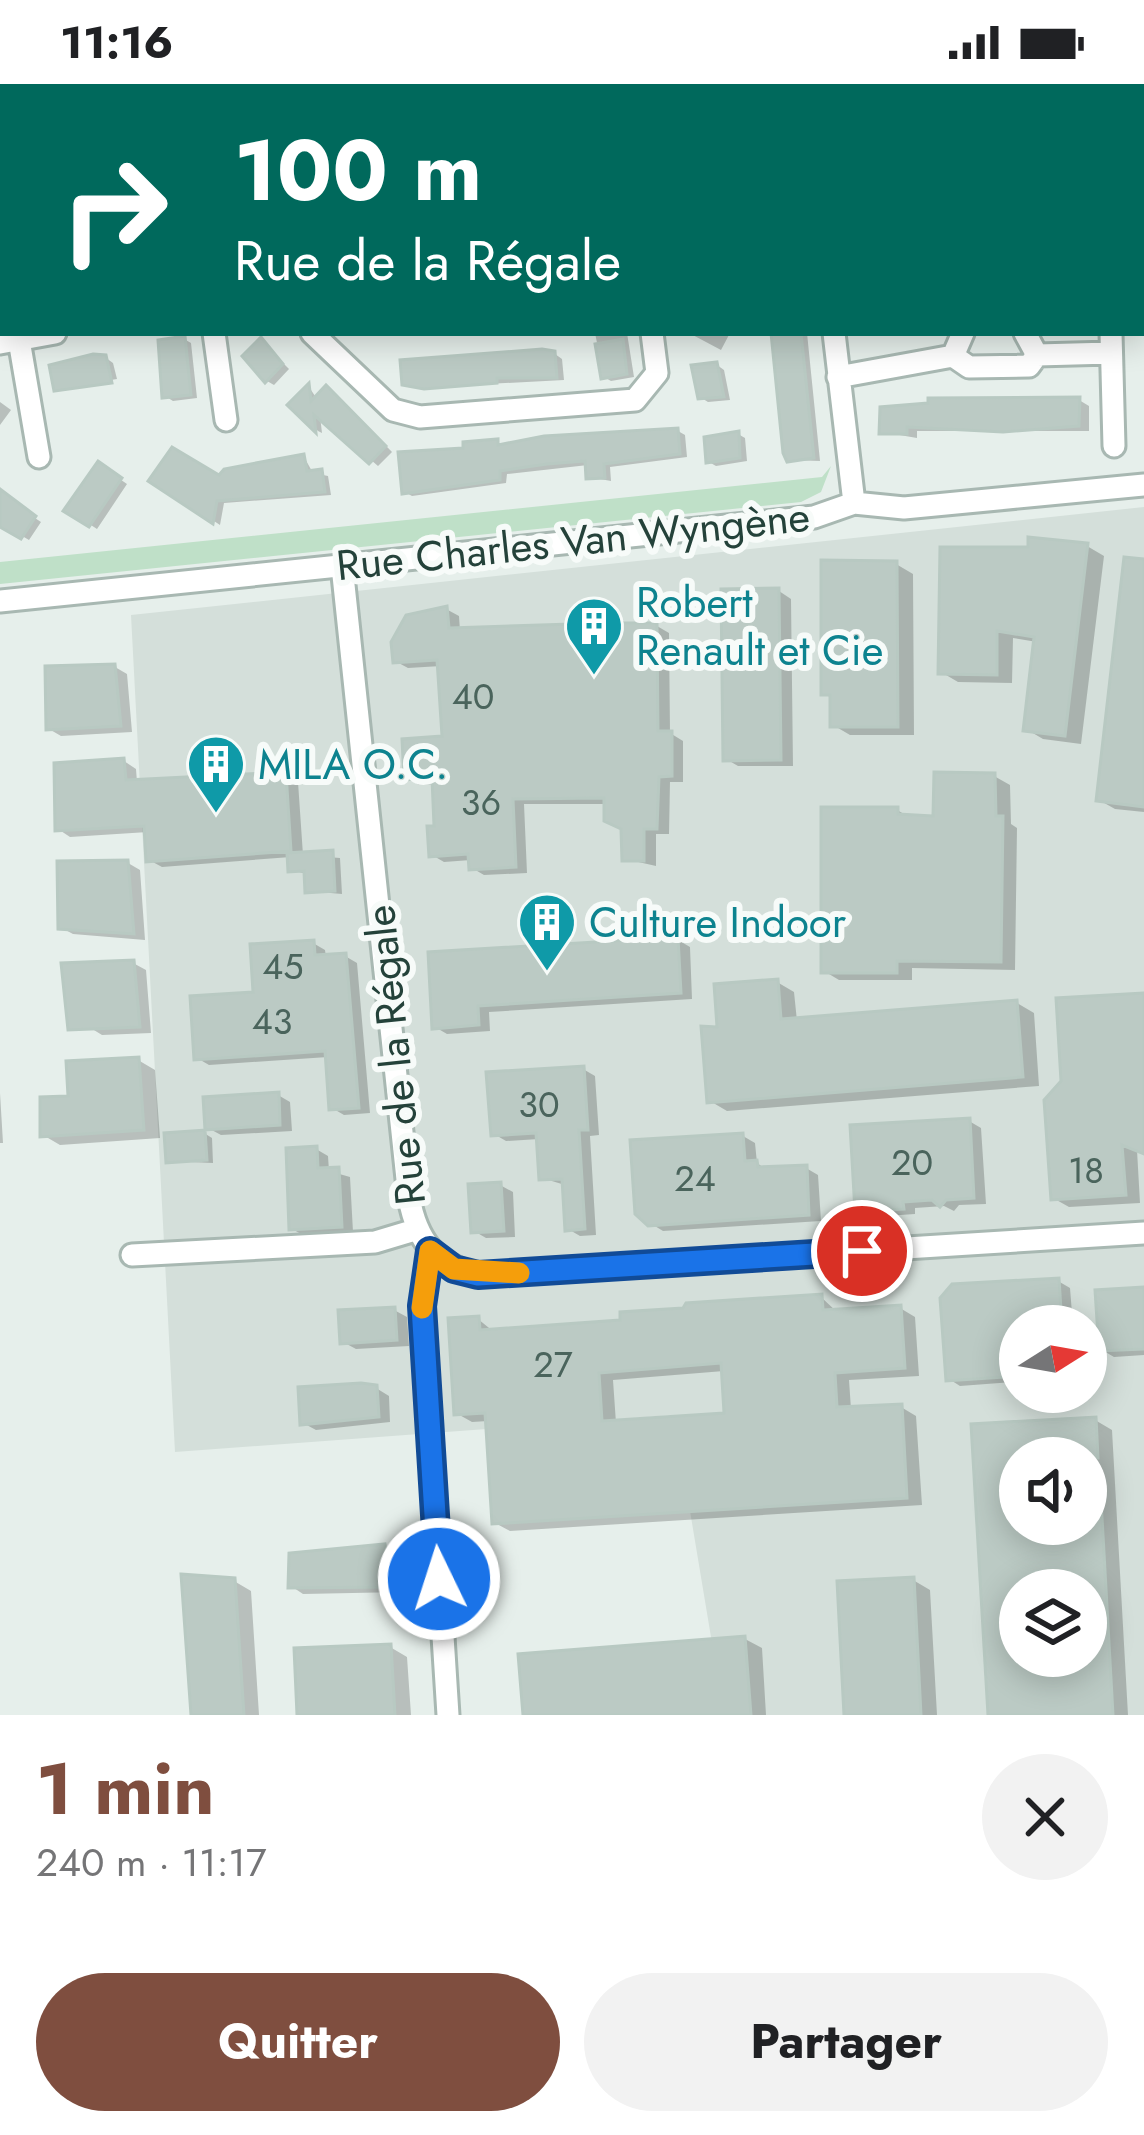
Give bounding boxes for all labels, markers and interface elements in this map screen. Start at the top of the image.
text: 11:16 [60,10,173,75]
text: 100 m [234,110,482,232]
icon: right [36,132,192,288]
text: Rue de la Régale [234,222,621,300]
street label: Rue Charles Van Wyngène [333,486,813,596]
place label: Robert Renault et Cie [636,572,883,681]
building icon: Robert Renault et Cie [563,595,625,677]
house number: 40 [452,670,494,722]
building icon: MILA O.C. [185,733,247,815]
place label: MILA O.C. [258,734,448,795]
house number: 36 [461,776,501,828]
building icon: Culture Indoor [516,891,578,973]
place label: Culture Indoor [589,892,847,953]
street label: Rue de la Régale [349,902,441,1208]
house number: 45 [262,940,304,992]
house number: 43 [252,995,292,1047]
house number: 30 [518,1078,560,1130]
house number: 20 [891,1136,933,1188]
house number: 18 [1068,1144,1104,1196]
house number: 24 [674,1152,716,1204]
pin [811,1200,913,1302]
icon: arrive [829,1218,895,1284]
north arrow [999,1305,1107,1413]
map controls [999,1305,1107,1677]
house number: 27 [533,1338,573,1390]
button: sound [999,1437,1107,1545]
position arrow [376,1516,502,1642]
button: layers [999,1569,1107,1677]
text: 1 min [36,1737,215,1841]
button: close [982,1754,1108,1880]
text: 240 m · 11:17 [36,1834,266,1891]
button: Quitter [36,1973,560,2111]
button: Partager [584,1973,1108,2111]

